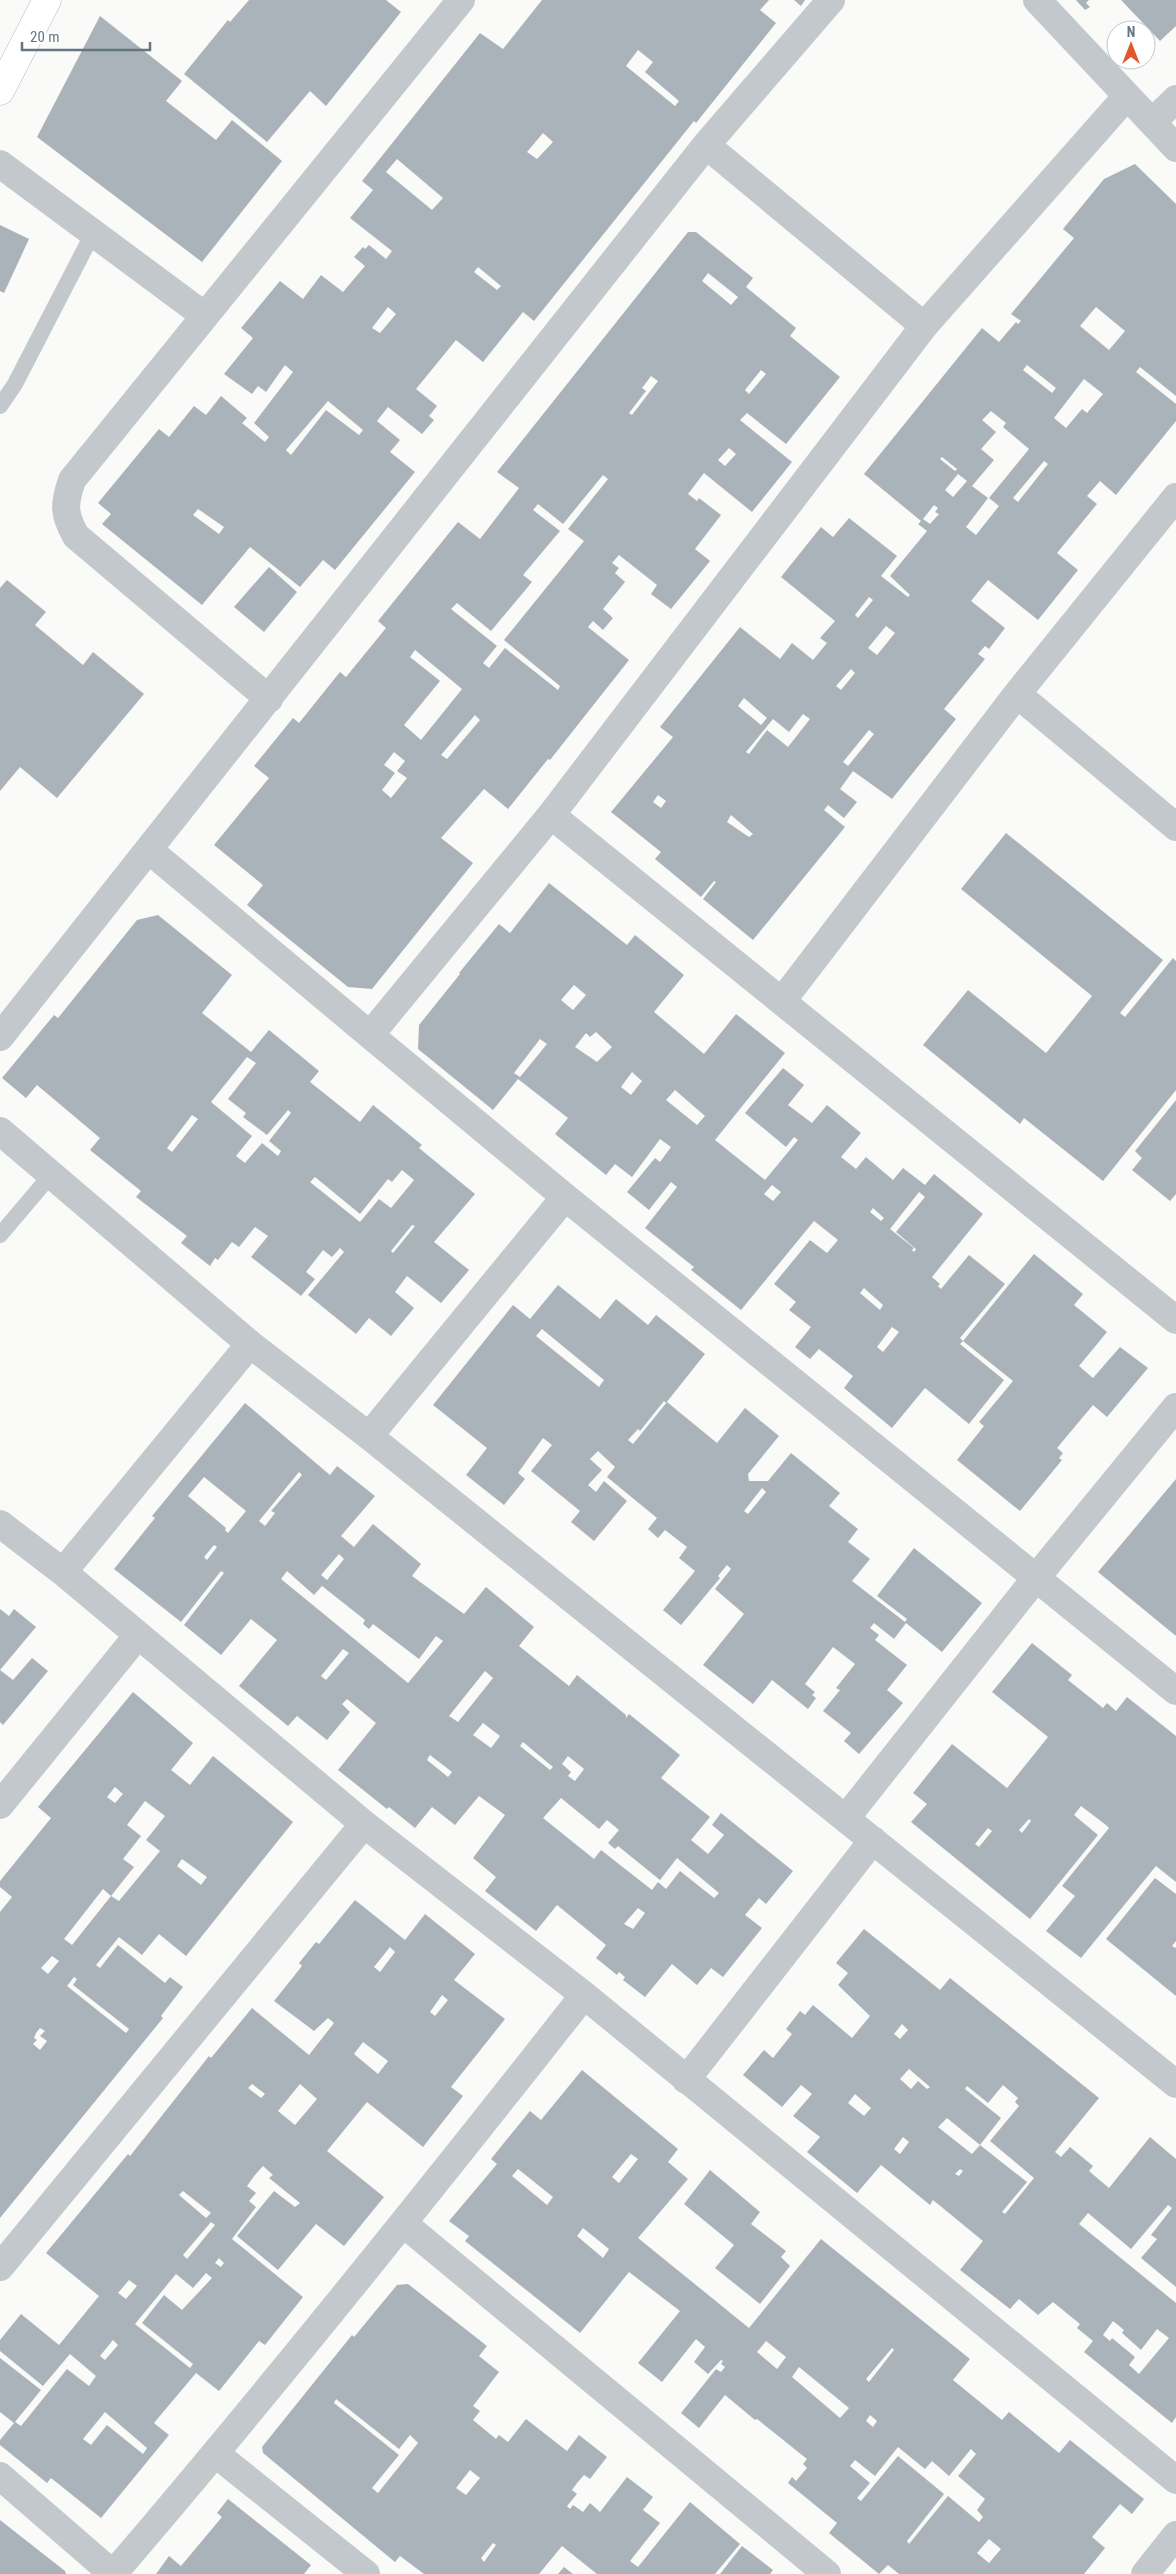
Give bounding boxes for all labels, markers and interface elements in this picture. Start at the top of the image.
scale bar [22,20,150,52]
north arrow [1106,20,1156,70]
text: N [1127,24,1135,40]
text: 20 m [30,28,60,46]

